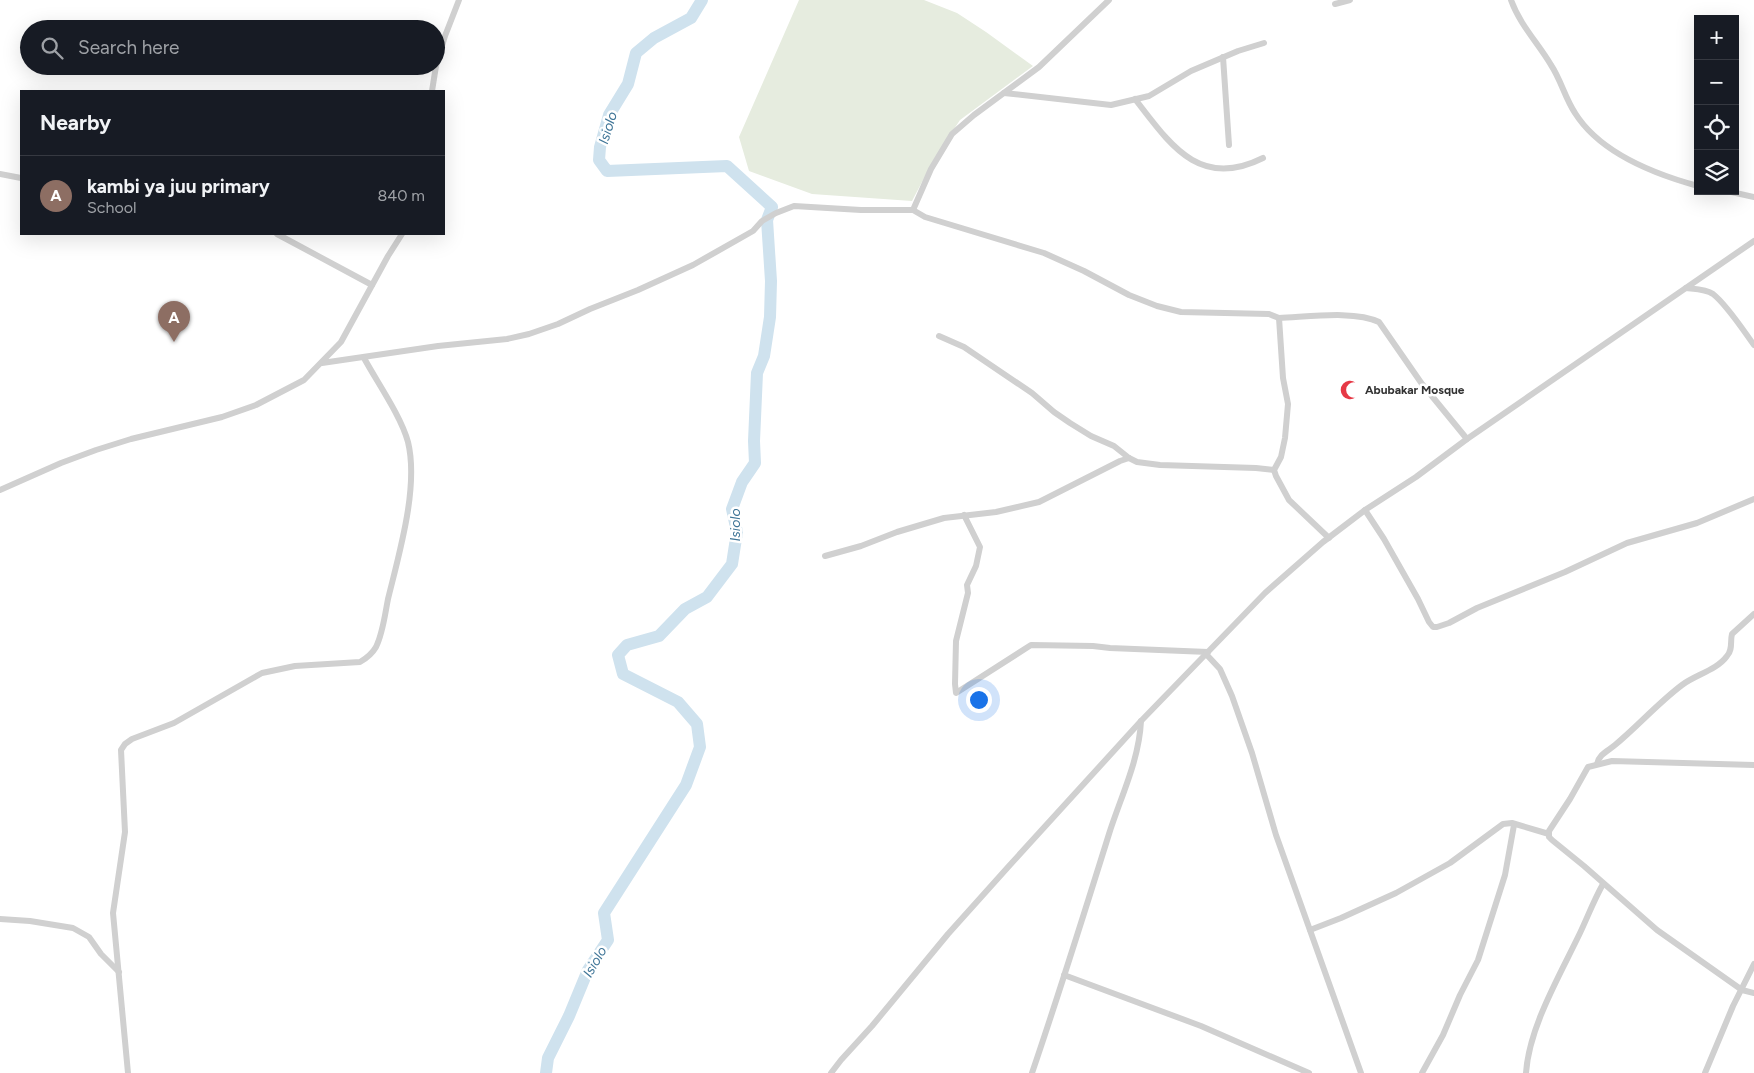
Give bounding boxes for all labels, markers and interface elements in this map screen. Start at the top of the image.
map controls [1694,15,1739,195]
button: + [1694,15,1739,60]
search box [20,20,445,75]
icon: search [38,34,66,62]
text: Search here [78,36,180,59]
button: − [1694,60,1739,105]
button: locate [1694,105,1739,150]
text: Nearby [40,110,111,135]
water label: Isiolo [595,110,621,146]
button: layers [1694,150,1739,195]
text: kambi ya juu primary [87,175,270,198]
text: A [50,186,62,205]
text: 840 m [377,186,425,205]
text: School [87,198,137,217]
pin: A [158,301,190,342]
mosque icon: Abubakar Mosque [1339,379,1361,401]
place label: Abubakar Mosque [1365,383,1465,397]
water label: Isiolo [727,508,744,542]
your location [966,687,992,713]
water label: Isiolo [579,943,611,981]

